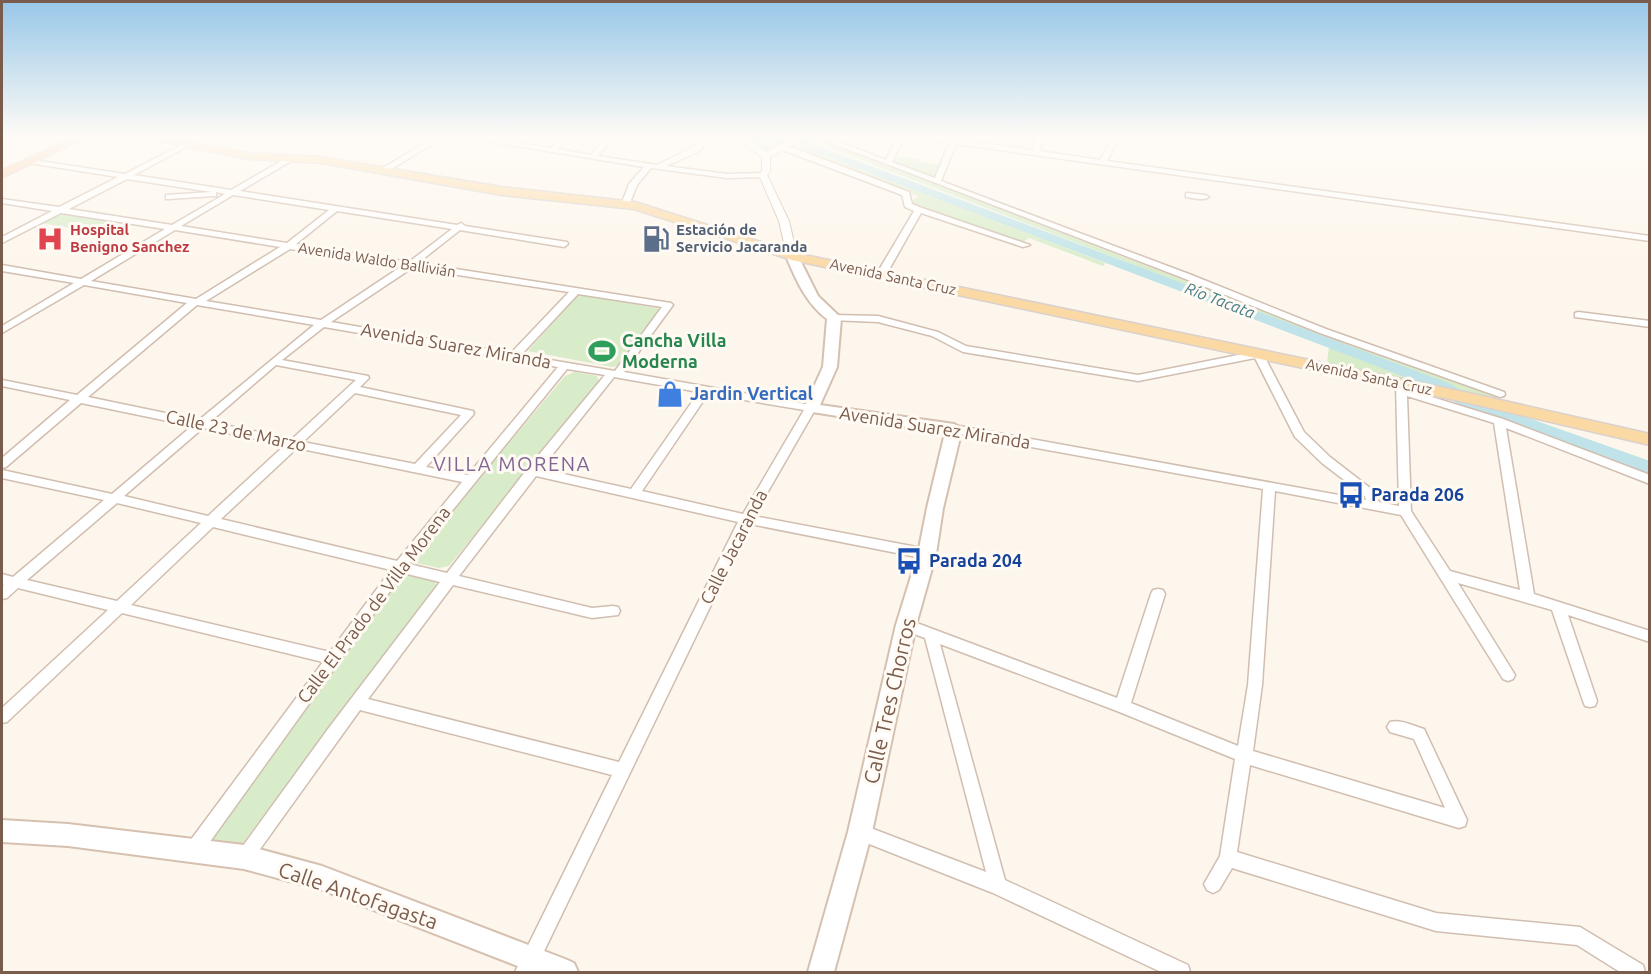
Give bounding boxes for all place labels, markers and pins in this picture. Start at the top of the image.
place label: Hospital Benigno Sanchez [70,221,189,255]
place label: Estación de Servicio Jacaranda [676,221,807,255]
hospital icon: Hospital Benigno Sanchez [35,224,65,254]
fuel station icon: Estación de Servicio Jacaranda [641,224,671,254]
place label: Cancha Villa Moderna [622,330,726,371]
sports icon: Cancha Villa Moderna [587,336,617,366]
shop icon: Jardin Vertical [655,379,685,409]
place label: Jardin Vertical [690,383,813,403]
bus stop icon: Parada 206 [1336,480,1366,510]
place label: Parada 206 [1371,484,1464,504]
bus stop icon: Parada 204 [894,546,924,576]
place label: Parada 204 [929,550,1022,570]

